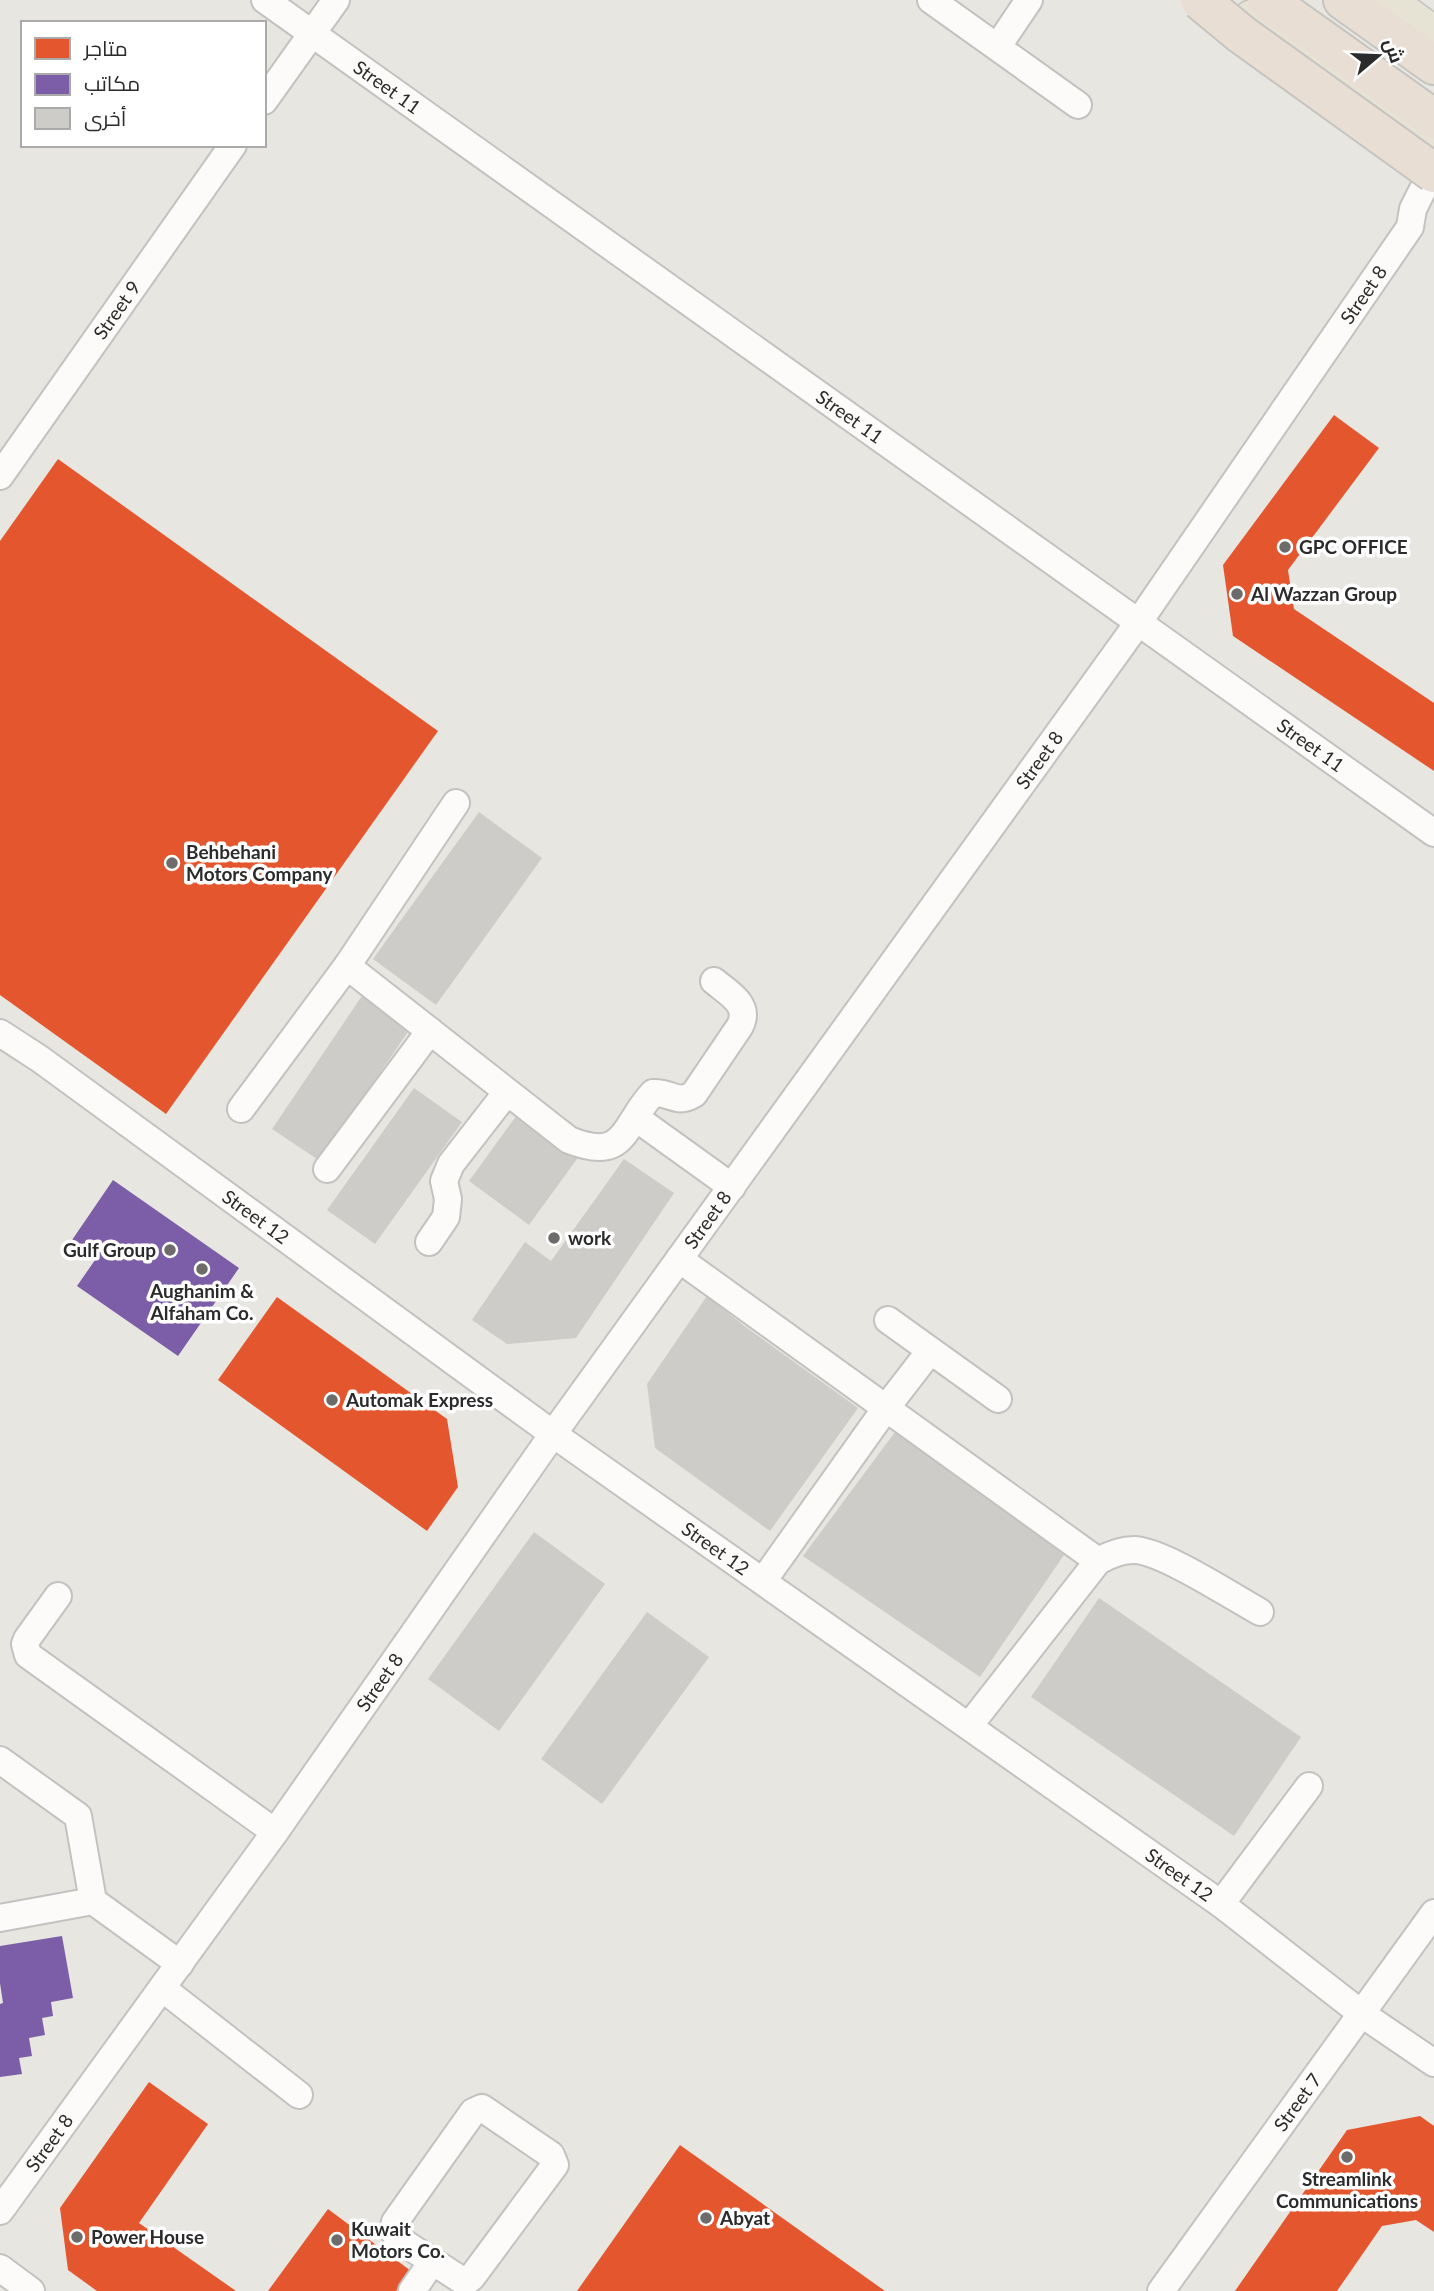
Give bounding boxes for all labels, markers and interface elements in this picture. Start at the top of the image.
legend [21,21,266,147]
north arrow [1343,21,1413,91]
text: متاجر [83,35,128,61]
text: ش [1379,35,1409,66]
street label: Street 11 [349,55,425,118]
text: مكاتب [84,70,140,95]
text: أخرى [84,105,126,132]
street label: Street 8 [1335,261,1391,328]
street label: Street 9 [88,276,145,343]
street label: Street 11 [812,385,888,448]
place label: GPC OFFICE [1299,535,1408,558]
marker: GPC OFFICE [1277,539,1293,555]
place label: Al Wazzan Group [1250,582,1397,605]
marker: Al Wazzan Group [1229,586,1245,602]
street label: Street 11 [1273,713,1349,776]
street label: Street 8 [1010,726,1068,793]
place label: Behbehani Motors Company [186,840,333,885]
marker: Behbehani Motors Company [164,855,180,871]
street label: Street 12 [218,1184,294,1248]
street label: Street 8 [679,1186,736,1253]
place label: work [568,1226,612,1249]
marker: work [546,1230,562,1246]
place label: Gulf Group [63,1238,156,1261]
marker: Gulf Group [162,1242,178,1258]
marker: Aughanim & Alfaham Co. [194,1261,210,1277]
place label: Aughanim & Alfaham Co. [149,1279,254,1324]
place label: Automak Express [345,1388,493,1411]
marker: Automak Express [324,1392,340,1408]
street label: Street 12 [678,1516,754,1580]
street label: Street 8 [351,1648,408,1716]
street label: Street 12 [1142,1843,1218,1906]
street label: Street 7 [1268,2068,1326,2135]
street label: Street 8 [20,2109,78,2176]
marker: Streamlink Communications [1339,2149,1355,2165]
place label: Streamlink Communications [1276,2167,1418,2212]
place label: Abyat [719,2206,770,2229]
marker: Abyat [698,2210,714,2226]
place label: Kuwait Motors Co. [351,2217,445,2262]
place label: Power House [91,2225,204,2248]
marker: Power House [69,2229,85,2245]
marker: Kuwait Motors Co. [329,2232,345,2248]

